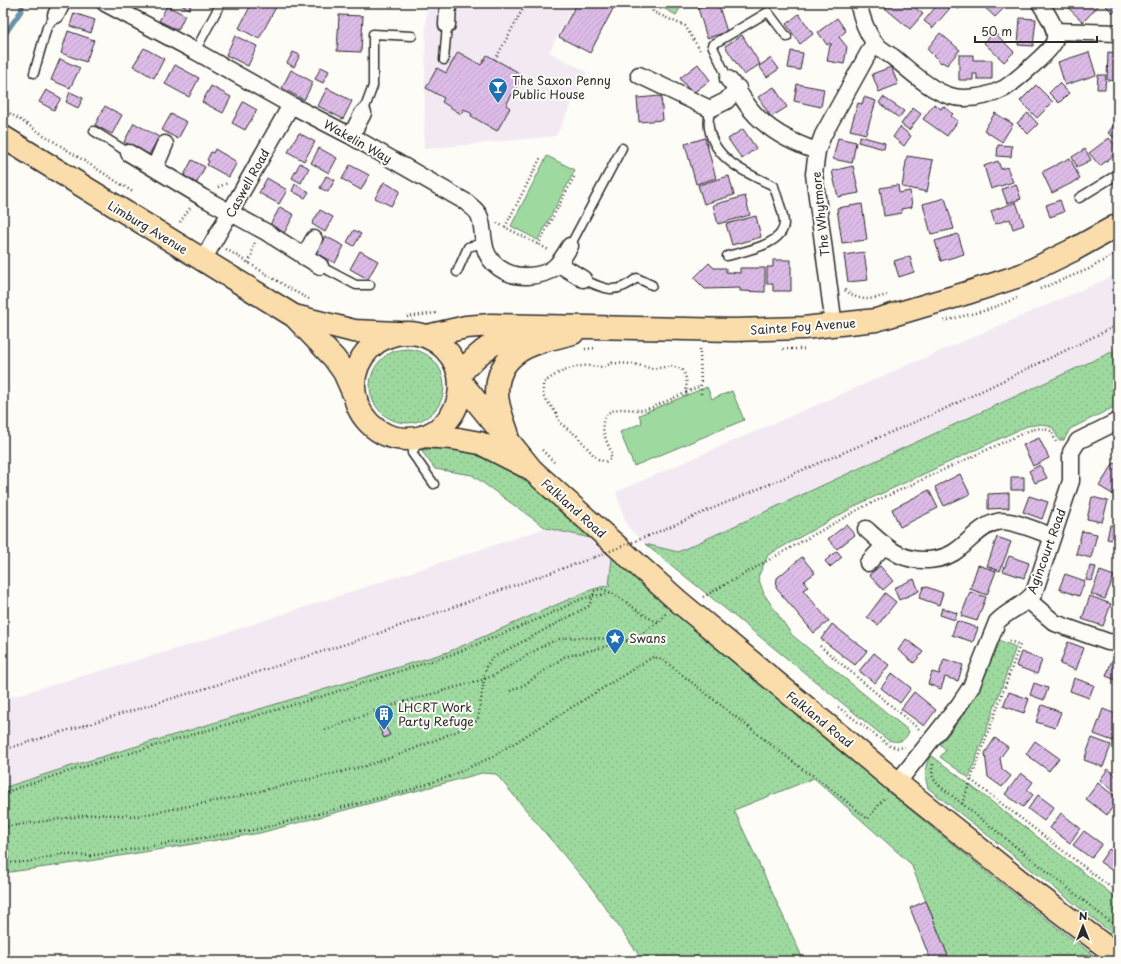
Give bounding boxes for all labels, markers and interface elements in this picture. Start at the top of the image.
scale bar [975,18,1097,44]
text: 50 m [981,22,1012,40]
place label: The Saxon Penny Public House [512,71,611,103]
bar icon: The Saxon Penny Public House [487,76,509,104]
street label: Wakelin Way [320,115,396,167]
street label: Caswell Road [221,145,273,221]
street label: The Whytmore [807,171,833,257]
street label: Limburg Avenue [105,196,192,258]
street label: Sainte Foy Avenue [750,313,857,339]
street label: Falkland Road [538,474,610,542]
street label: Agincourt Road [1022,506,1070,596]
place icon: Swans [604,627,626,655]
place label: Swans [629,629,666,647]
street label: Falkland Road [783,686,857,752]
place label: LHCRT Work Party Refuge [398,698,474,730]
building icon: LHCRT Work Party Refuge [373,703,395,731]
north arrow [1063,906,1103,946]
text: N [1079,907,1088,924]

